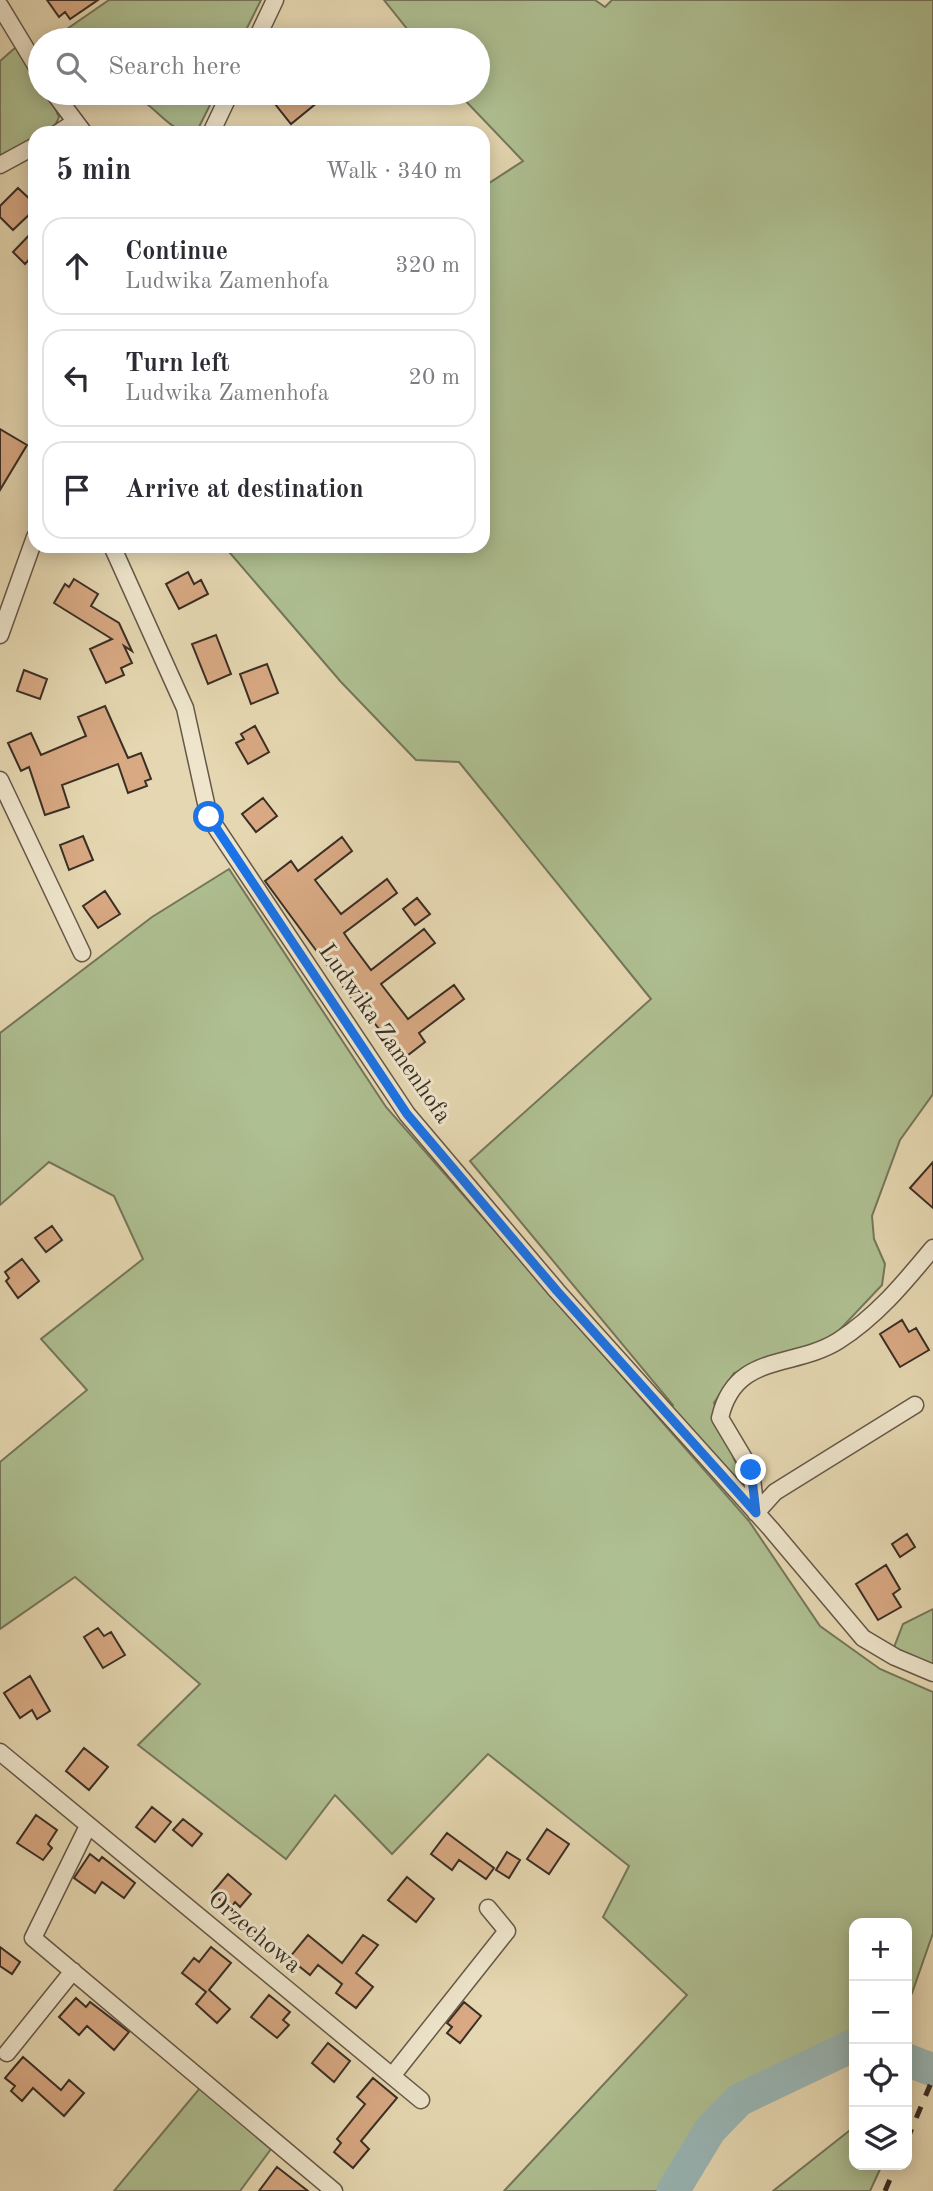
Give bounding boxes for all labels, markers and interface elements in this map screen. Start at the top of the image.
search box [28,28,490,105]
icon: search [52,48,90,86]
text: Search here [108,54,241,80]
text: 5 min [56,156,131,186]
text: Walk · 340 m [326,160,462,183]
text: Continue [125,239,228,265]
icon: ahead [58,247,96,285]
text: 320 m [395,254,460,277]
text: Ludwika Zamenhofa [125,270,329,293]
text: Turn left [125,351,230,377]
icon: left [58,359,96,397]
text: 20 m [409,366,460,389]
text: Ludwika Zamenhofa [125,382,329,405]
icon: arrive [58,471,96,509]
text: Arrive at destination [125,477,364,503]
route start [193,801,224,832]
street label: Ludwika Zamenhofa [313,940,455,1128]
route end [735,1454,766,1485]
street label: Orzechowa [203,1887,305,1979]
map controls [849,1918,912,2170]
button: + [849,1918,912,1981]
button: − [849,1981,912,2044]
button: locate [849,2044,912,2107]
button: layers [849,2107,912,2170]

